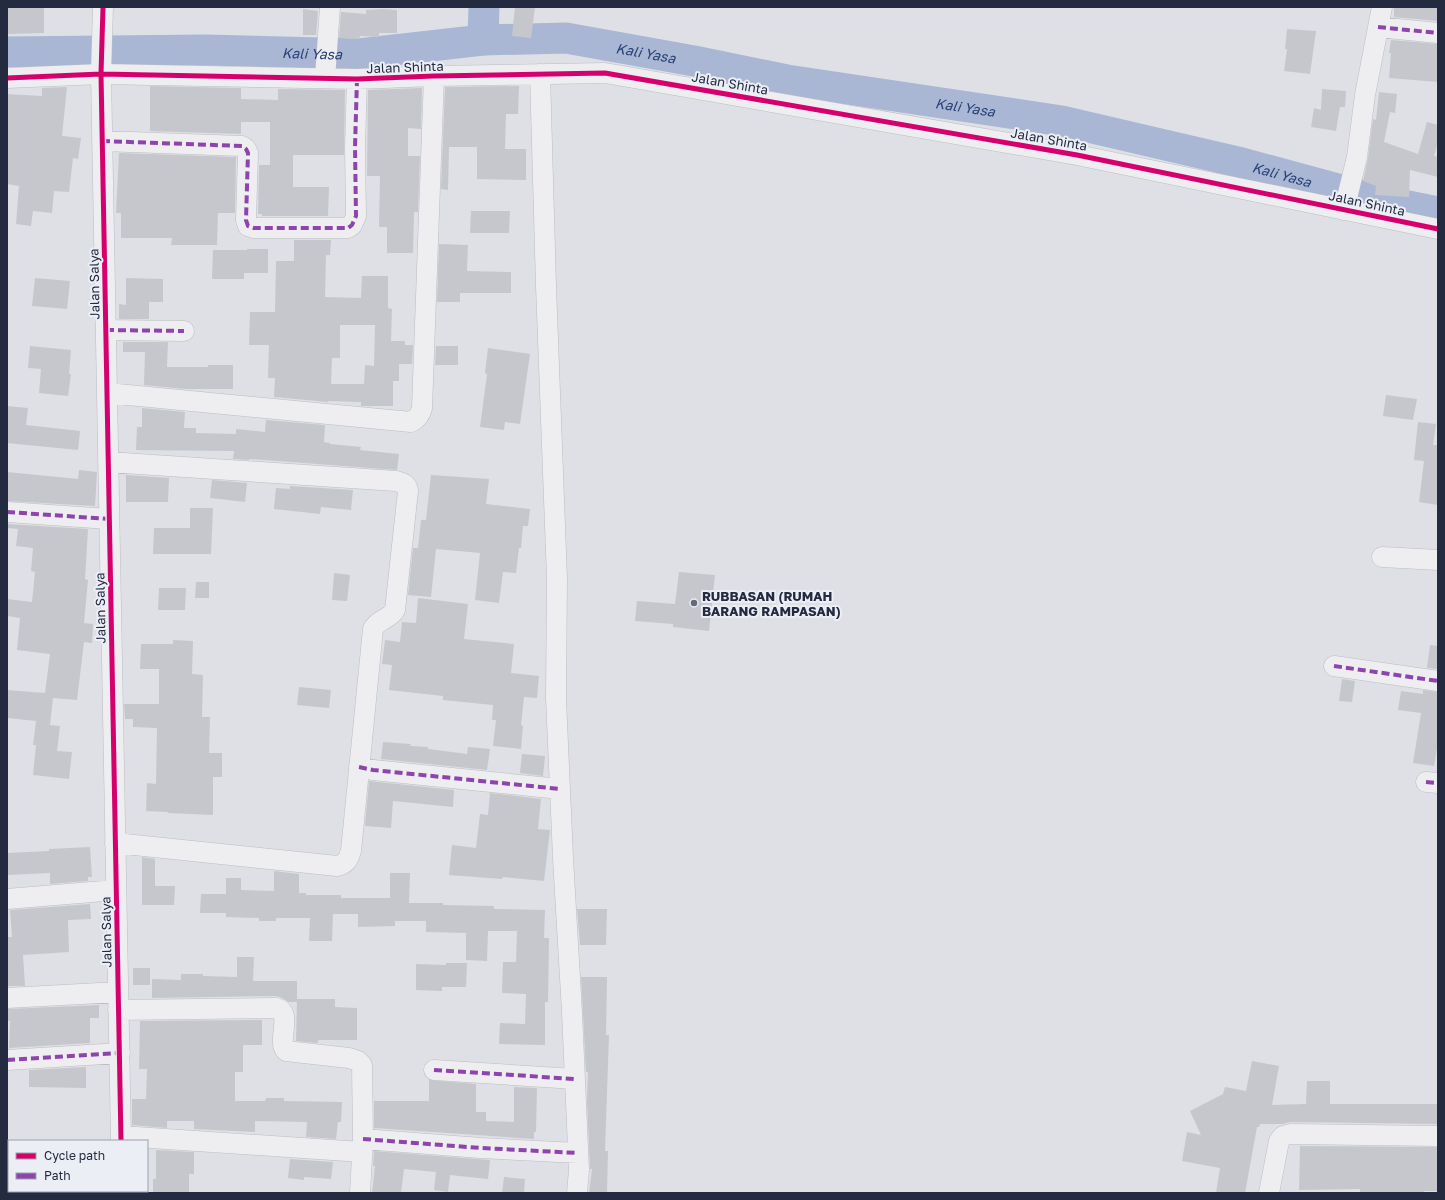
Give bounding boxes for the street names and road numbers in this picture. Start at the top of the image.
street label: Jalan Shinta [366,58,444,76]
street label: Jalan Shinta [690,68,770,98]
street label: Jalan Shinta [1009,124,1089,154]
street label: Jalan Shinta [1327,187,1407,219]
street label: Jalan Salya [85,248,103,320]
street label: Jalan Salya [91,572,109,644]
street label: Jalan Salya [97,896,115,968]

